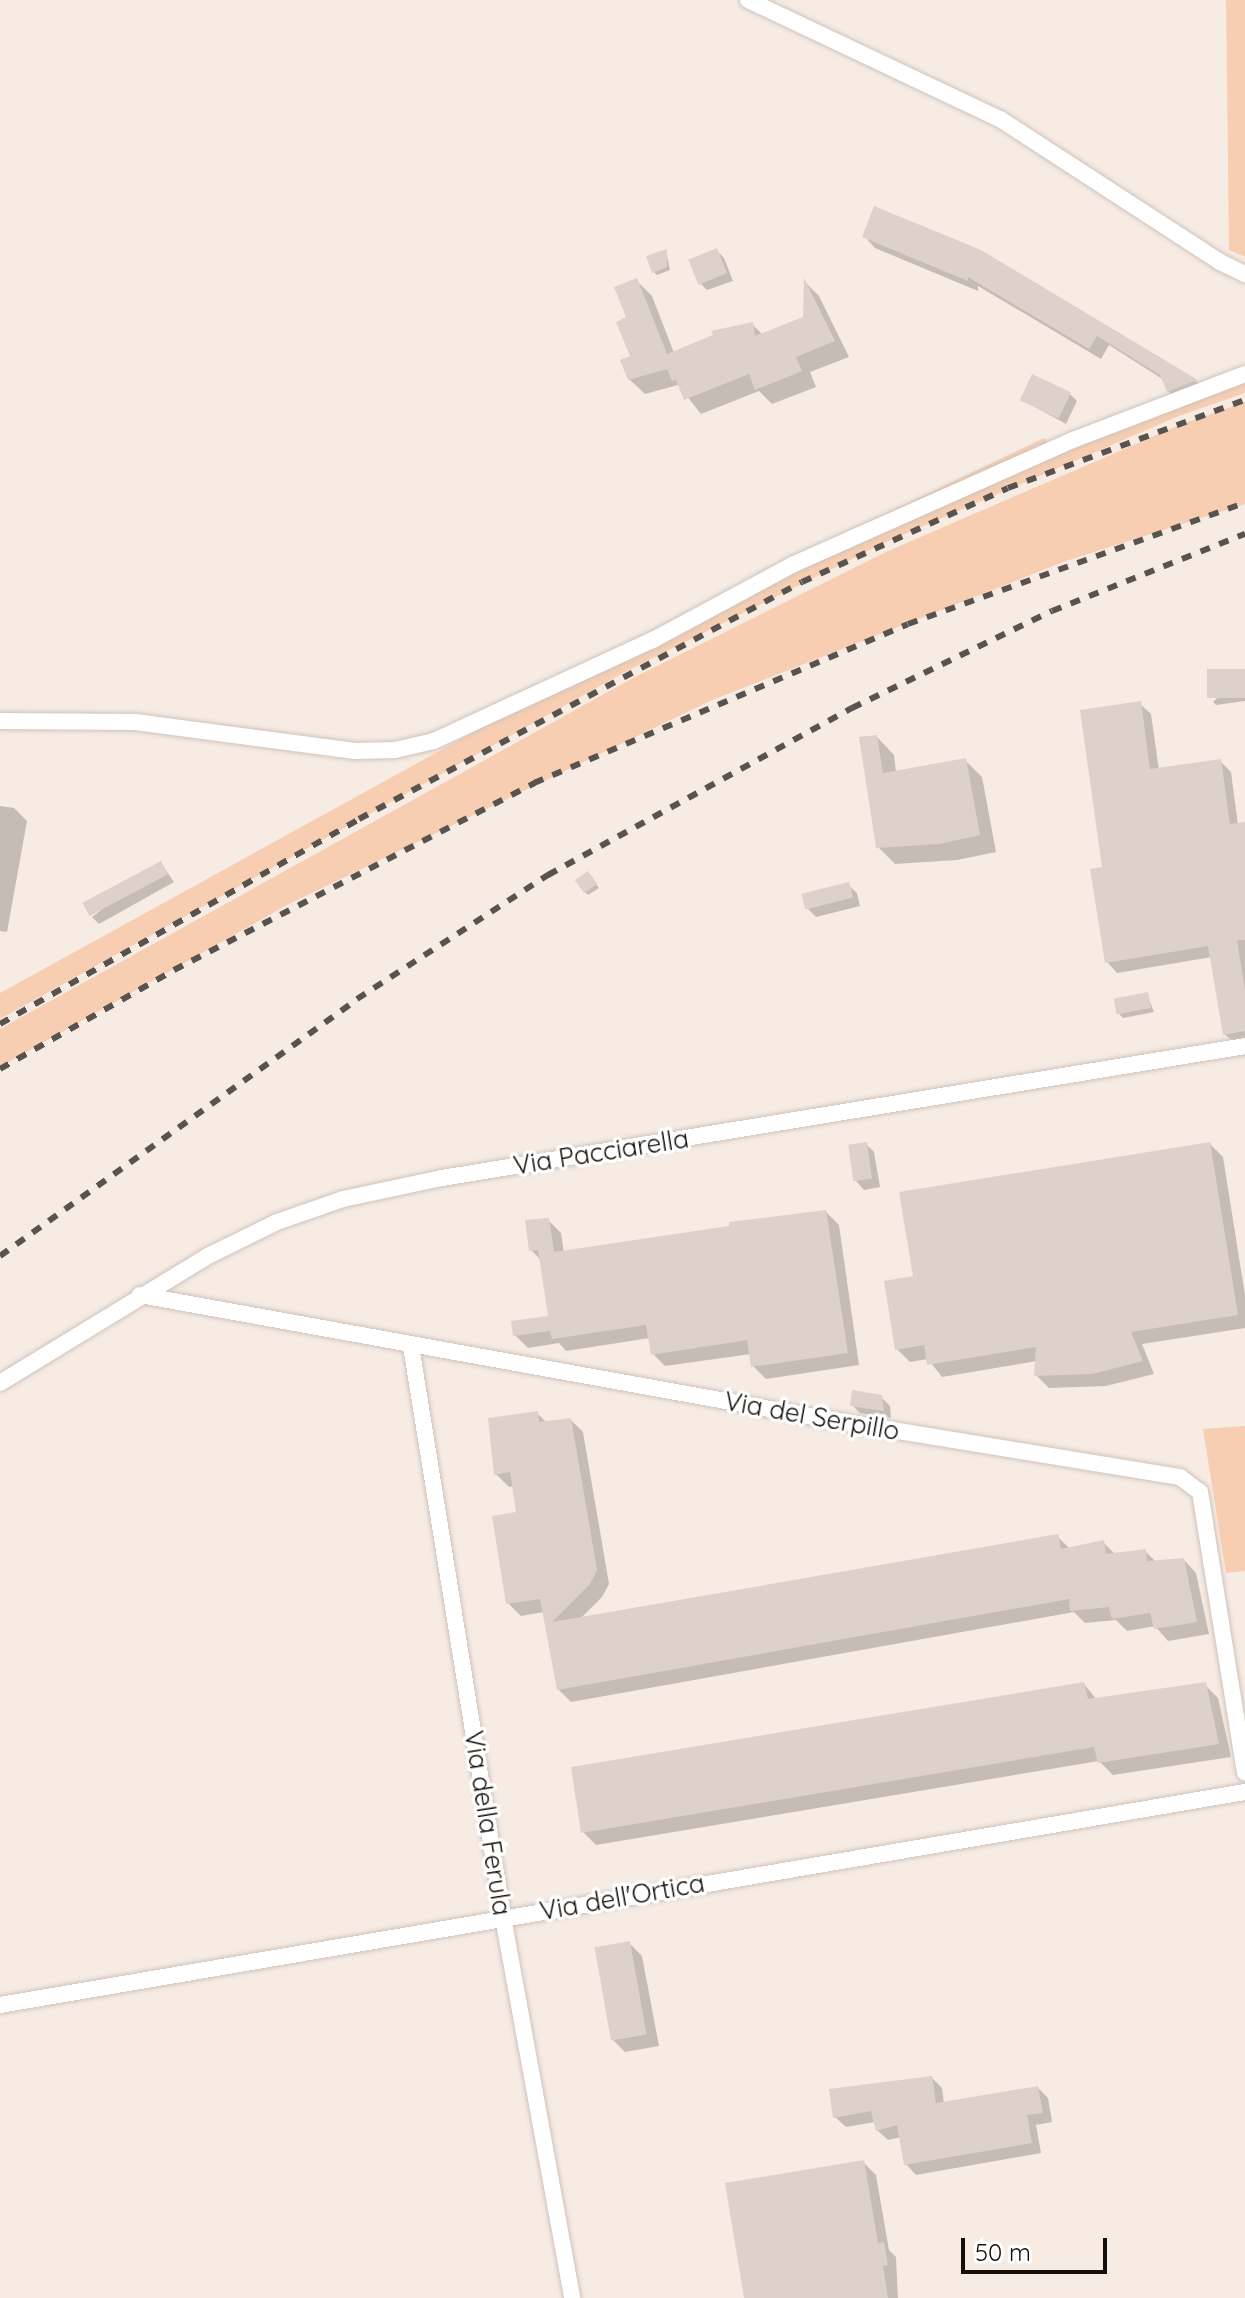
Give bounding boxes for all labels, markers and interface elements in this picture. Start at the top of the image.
street label: Via Pacciarella [511,1123,691,1181]
street label: Via del Serpillo [722,1385,902,1447]
street label: Via della Ferula [458,1728,518,1918]
street label: Via dell'Ortica [537,1867,707,1927]
scale bar [965,2222,1111,2272]
text: 50 m [975,2237,1031,2267]

